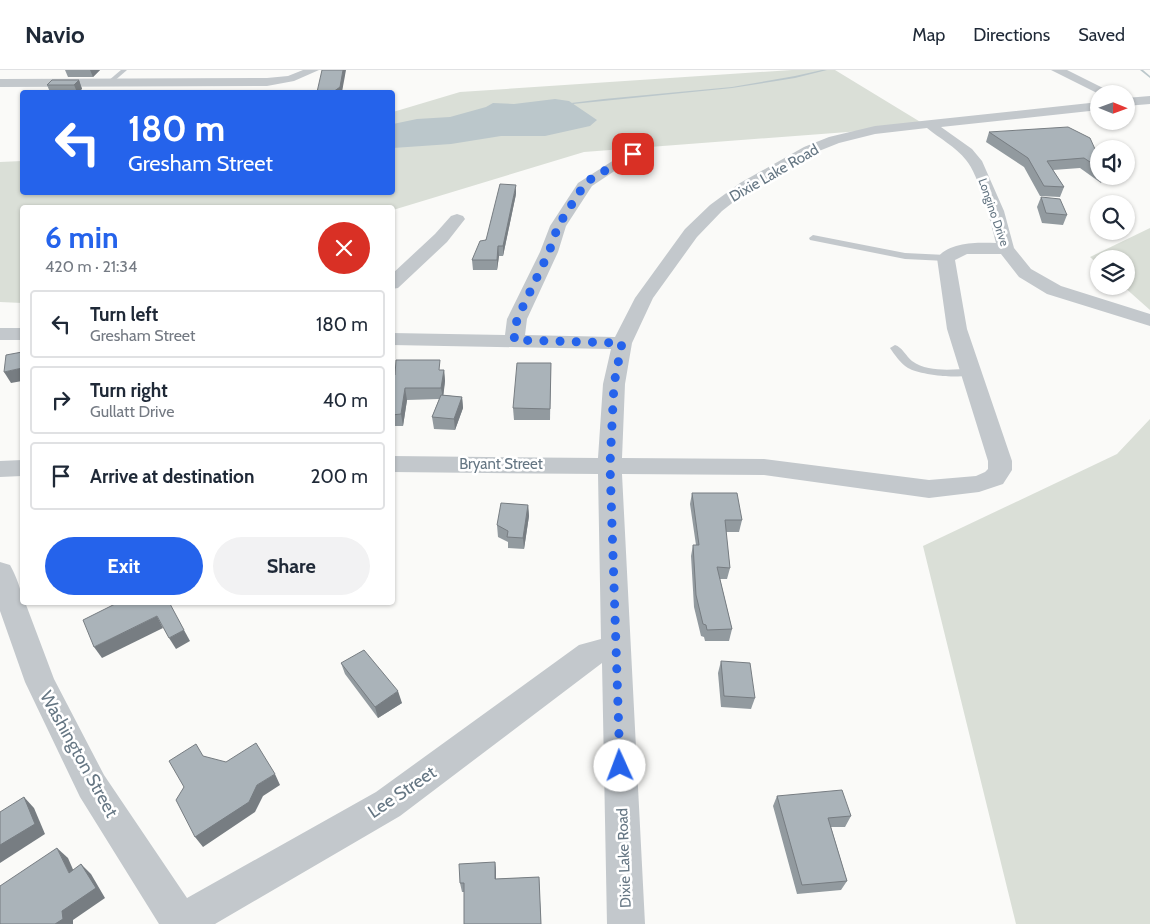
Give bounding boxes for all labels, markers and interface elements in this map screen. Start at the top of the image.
text: Navio [25,20,85,49]
text: Map [912,24,945,46]
text: Directions [973,24,1050,46]
text: Saved [1078,24,1125,46]
north arrow [1090,85,1135,130]
map controls [1090,85,1135,295]
text: 180 m [128,107,225,150]
icon: left [45,110,110,175]
pin [612,133,654,175]
icon: arrive [619,140,647,168]
street label: Dixie Lake Road [726,140,822,206]
button: sound [1090,140,1135,185]
text: Gresham Street [128,150,273,177]
street label: Longino Drive [975,176,1013,248]
button: search [1090,195,1135,240]
text: 6 min [45,219,118,256]
button: close [318,222,370,274]
button: layers [1090,250,1135,295]
text: 420 m · 21:34 [45,257,137,276]
text: Turn left [90,303,158,326]
icon: left [47,310,75,338]
text: 180 m [316,313,368,336]
text: Gresham Street [90,326,195,345]
text: Turn right [90,379,168,402]
icon: right [47,386,75,414]
text: 40 m [323,389,368,412]
text: Gullatt Drive [90,402,174,421]
street label: Bryant Street [459,455,543,473]
icon: arrive [47,462,75,490]
text: Arrive at destination [90,465,254,488]
text: 200 m [311,465,368,488]
button: Exit [45,537,203,595]
button: Share [213,537,370,595]
street label: Washington Street [35,687,123,821]
position arrow [593,739,645,791]
street label: Lee Street [364,761,440,823]
street label: Dixie Lake Road [613,808,635,908]

